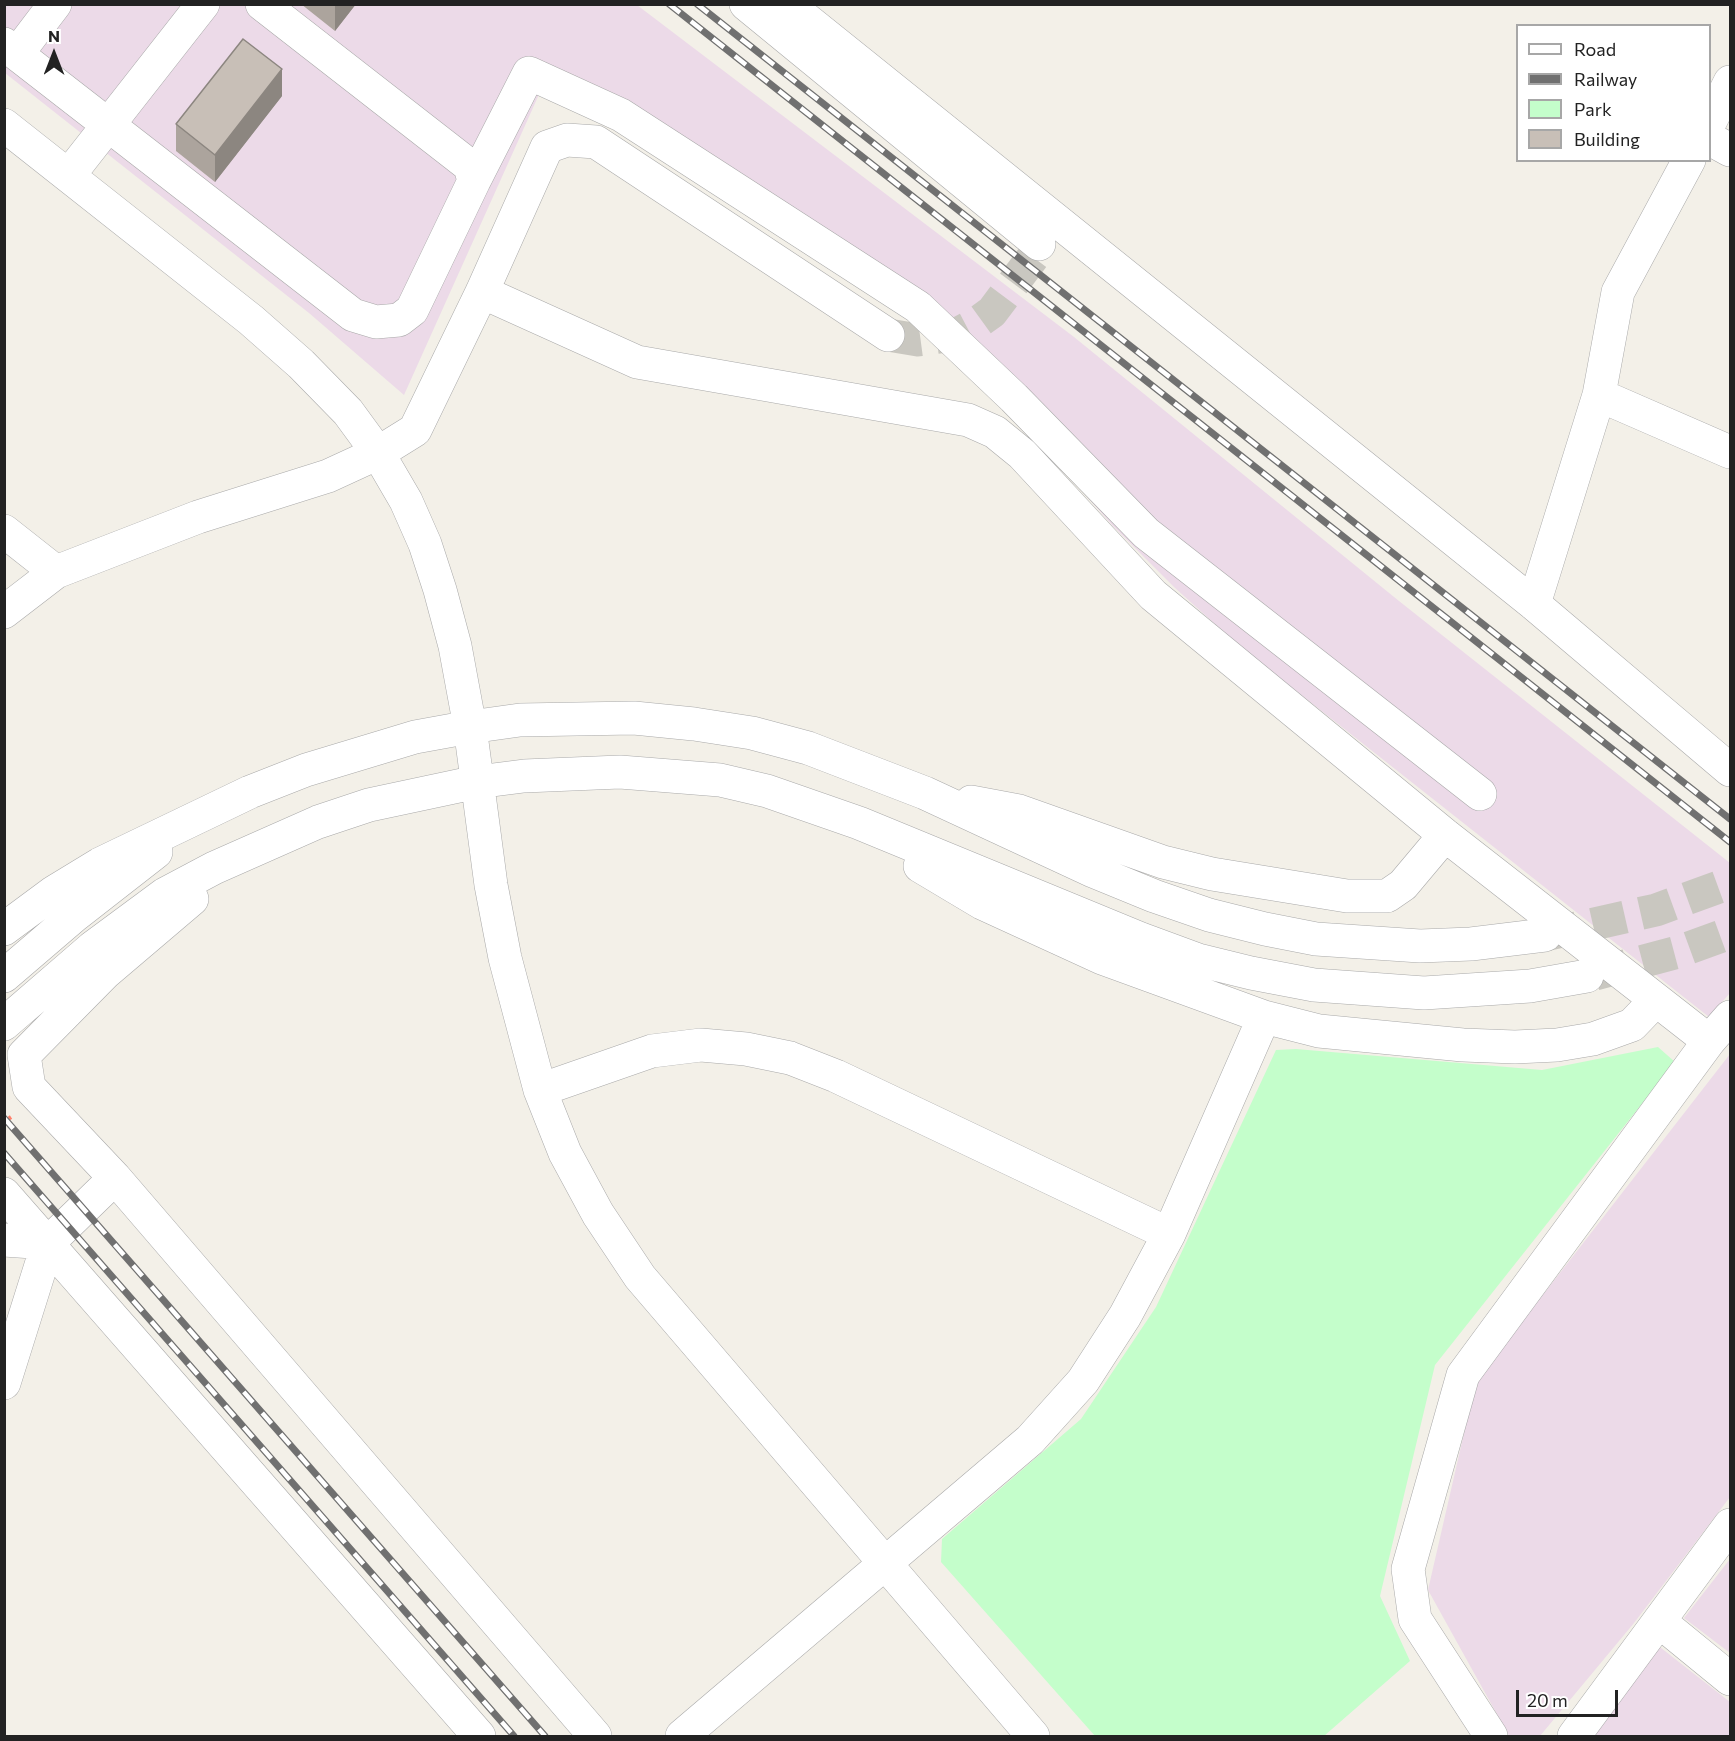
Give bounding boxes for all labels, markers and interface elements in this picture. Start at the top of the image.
north arrow [24,24,84,84]
legend [1516,24,1711,162]
text: N [48,26,60,45]
text: Road [1574,38,1616,60]
text: Railway [1574,68,1637,90]
text: Park [1574,98,1612,120]
text: Building [1574,128,1640,150]
scale bar [1519,1678,1621,1716]
text: 20 m [1527,1689,1568,1711]

